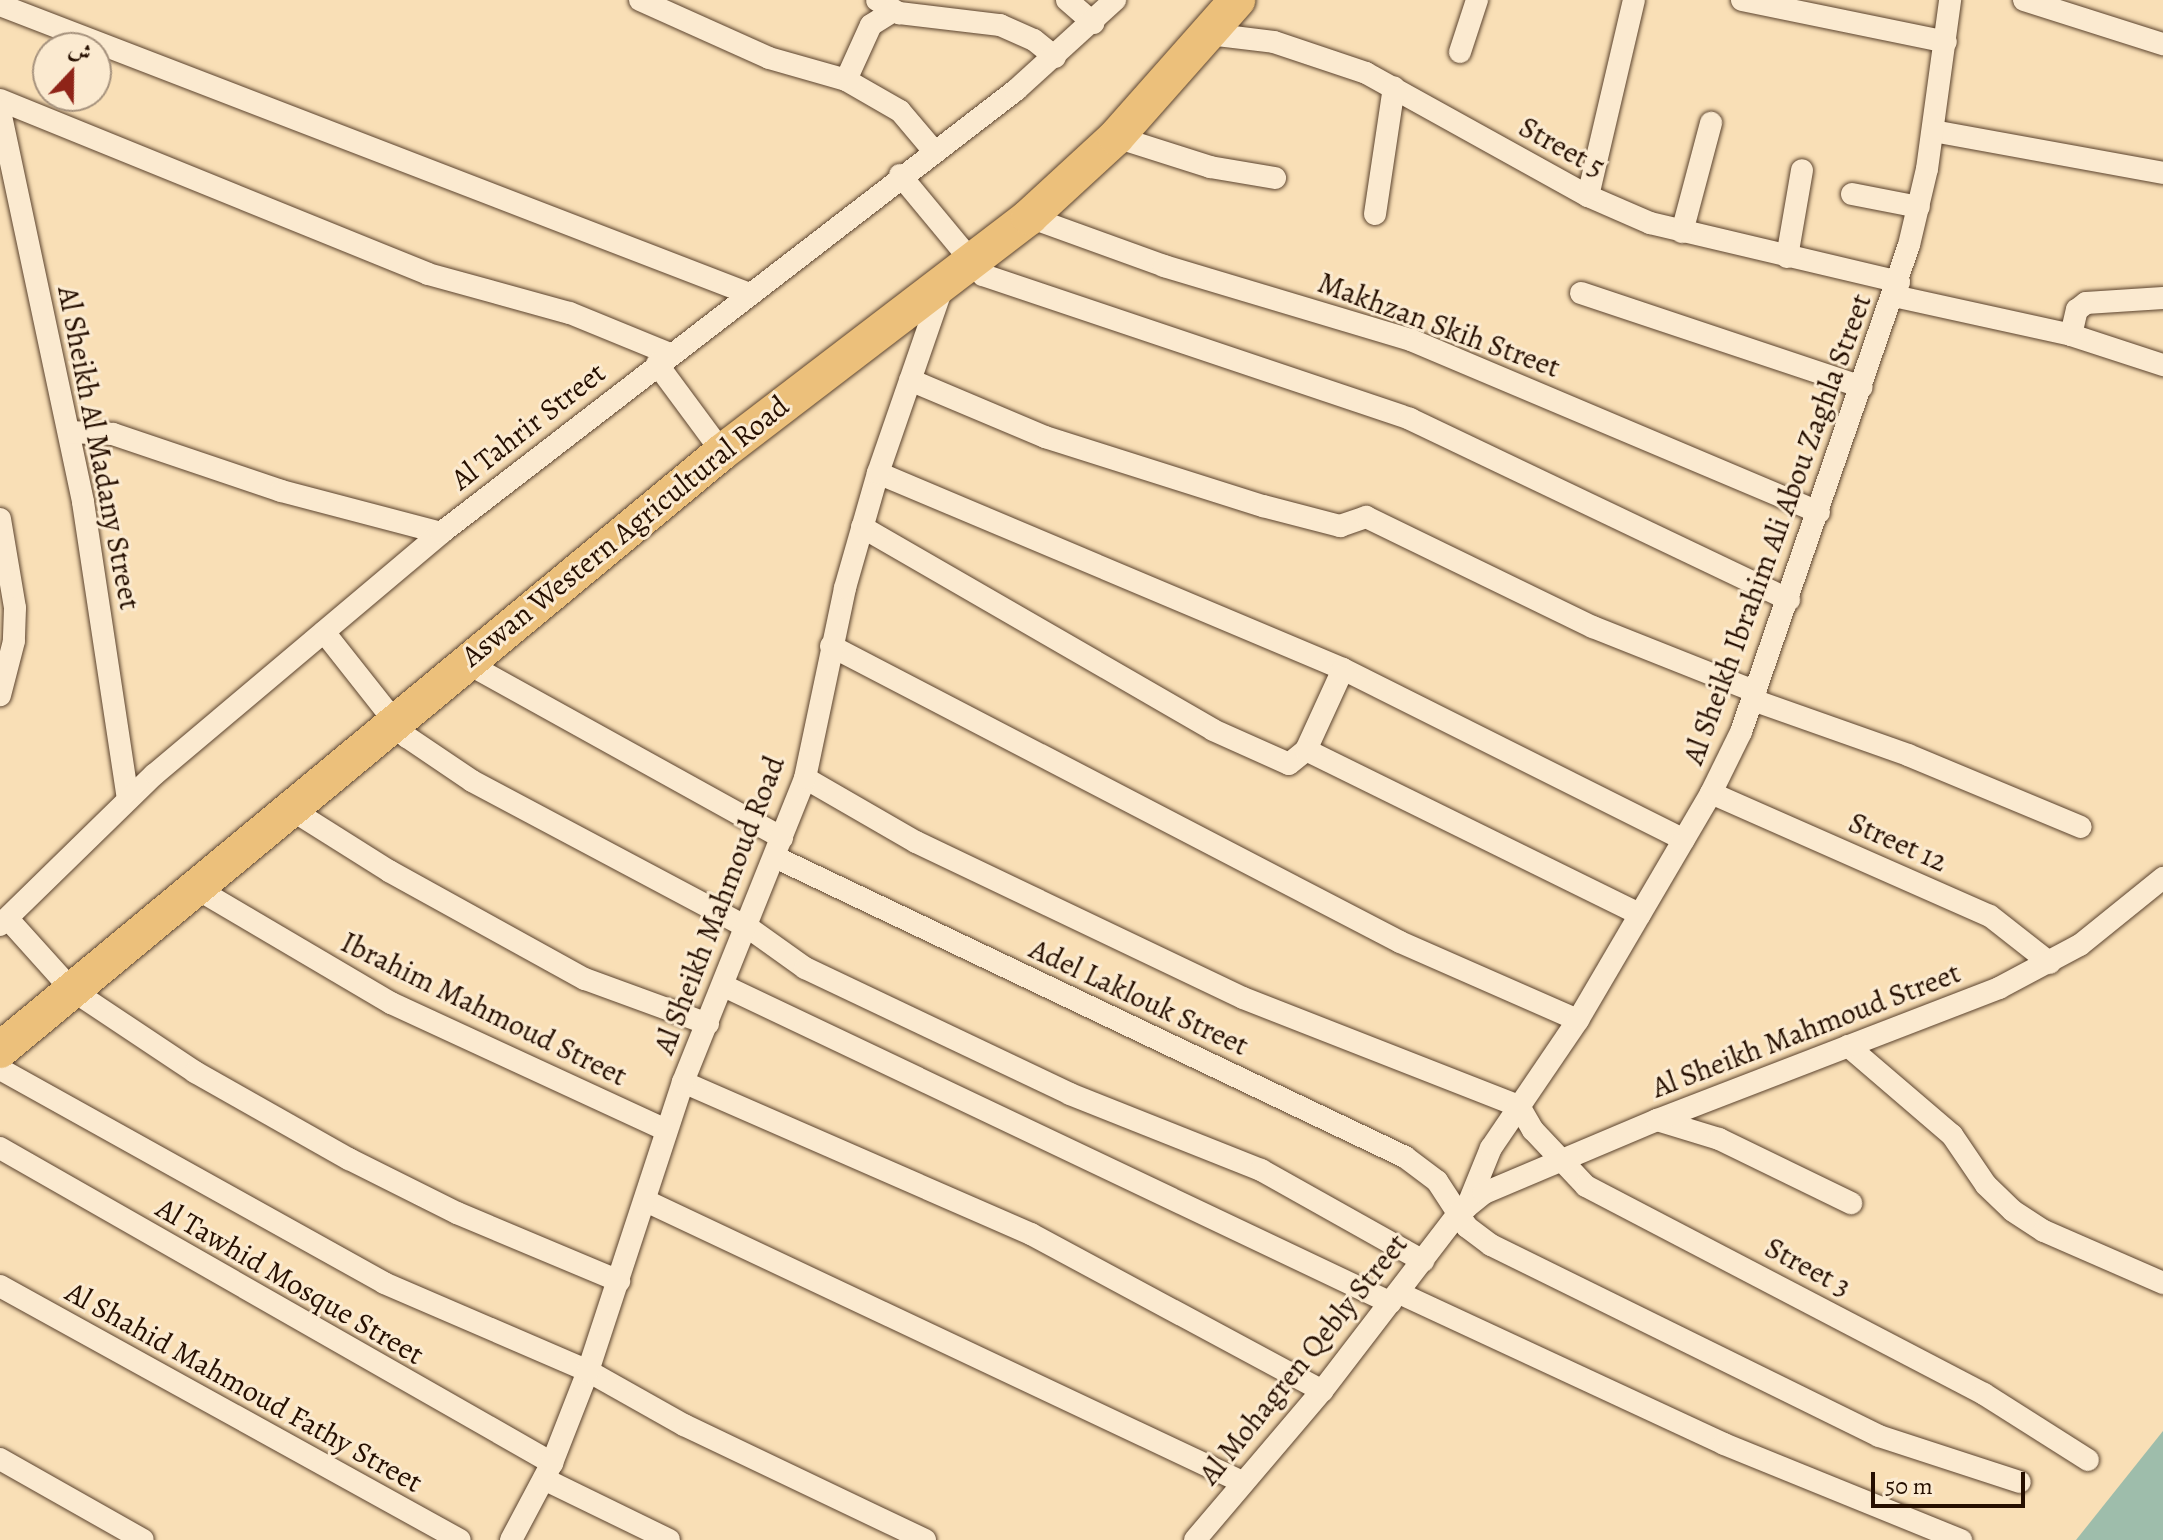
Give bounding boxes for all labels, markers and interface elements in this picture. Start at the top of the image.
north arrow [32,32,112,112]
text: ش [64,34,96,70]
street label: Street 5 [1513,109,1611,185]
street label: Makhzan Skih Street [1313,264,1565,386]
street label: Al Sheikh Al Madany Street [50,283,148,613]
street label: Al Sheikh Ibrahim Ali Abou Zaghla Street [1675,289,1879,769]
street label: Al Tahrir Street [444,354,612,498]
street label: Aswan Western Agricultural Road [454,388,796,674]
street label: Al Sheikh Mahmoud Road [646,751,792,1059]
street label: Street 12 [1843,804,1953,880]
street label: Ibrahim Mahmoud Street [335,924,633,1094]
street label: Adel Laklouk Street [1024,931,1254,1063]
street label: Al Sheikh Mahmoud Street [1647,954,1965,1106]
street label: Al Tawhid Mosque Street [150,1190,430,1372]
street label: Al Mohagren Qebly Street [1191,1226,1415,1492]
street label: Street 3 [1759,1229,1857,1305]
street label: Al Shahid Mahmoud Fathy Street [59,1274,429,1500]
scale bar [1875,1456,2029,1506]
text: 50 m [1885,1470,1933,1502]

